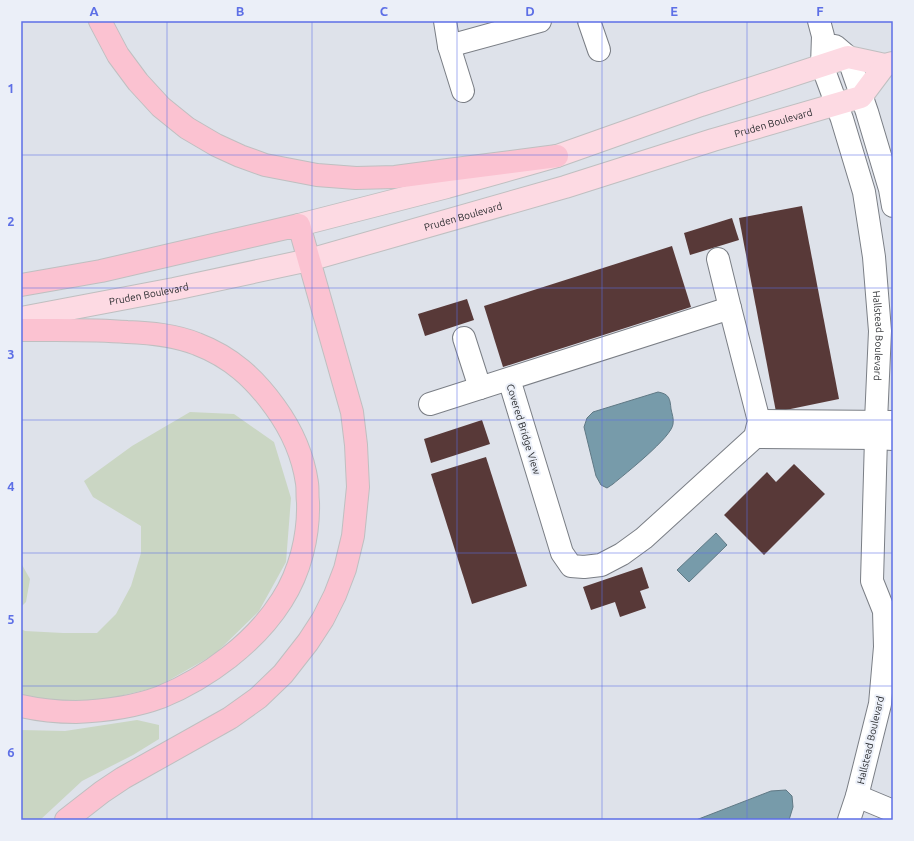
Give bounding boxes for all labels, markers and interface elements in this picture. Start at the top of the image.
text: A [89,4,99,18]
text: B [236,4,245,18]
text: C [380,4,389,18]
text: D [525,4,535,18]
text: E [670,4,678,18]
text: F [816,4,824,18]
text: 1 [7,81,15,95]
street label: Pruden Boulevard [733,106,814,140]
street label: Pruden Boulevard [423,200,504,233]
text: 2 [7,214,15,228]
street label: Pruden Boulevard [108,281,190,307]
street label: Hallstead Boulevard [871,290,885,381]
text: 3 [7,347,15,361]
street label: Covered Bridge View [505,383,543,476]
text: 4 [7,479,15,493]
text: 5 [7,612,15,626]
street label: Hallstead Boulevard [855,695,886,785]
text: 6 [7,745,15,759]

